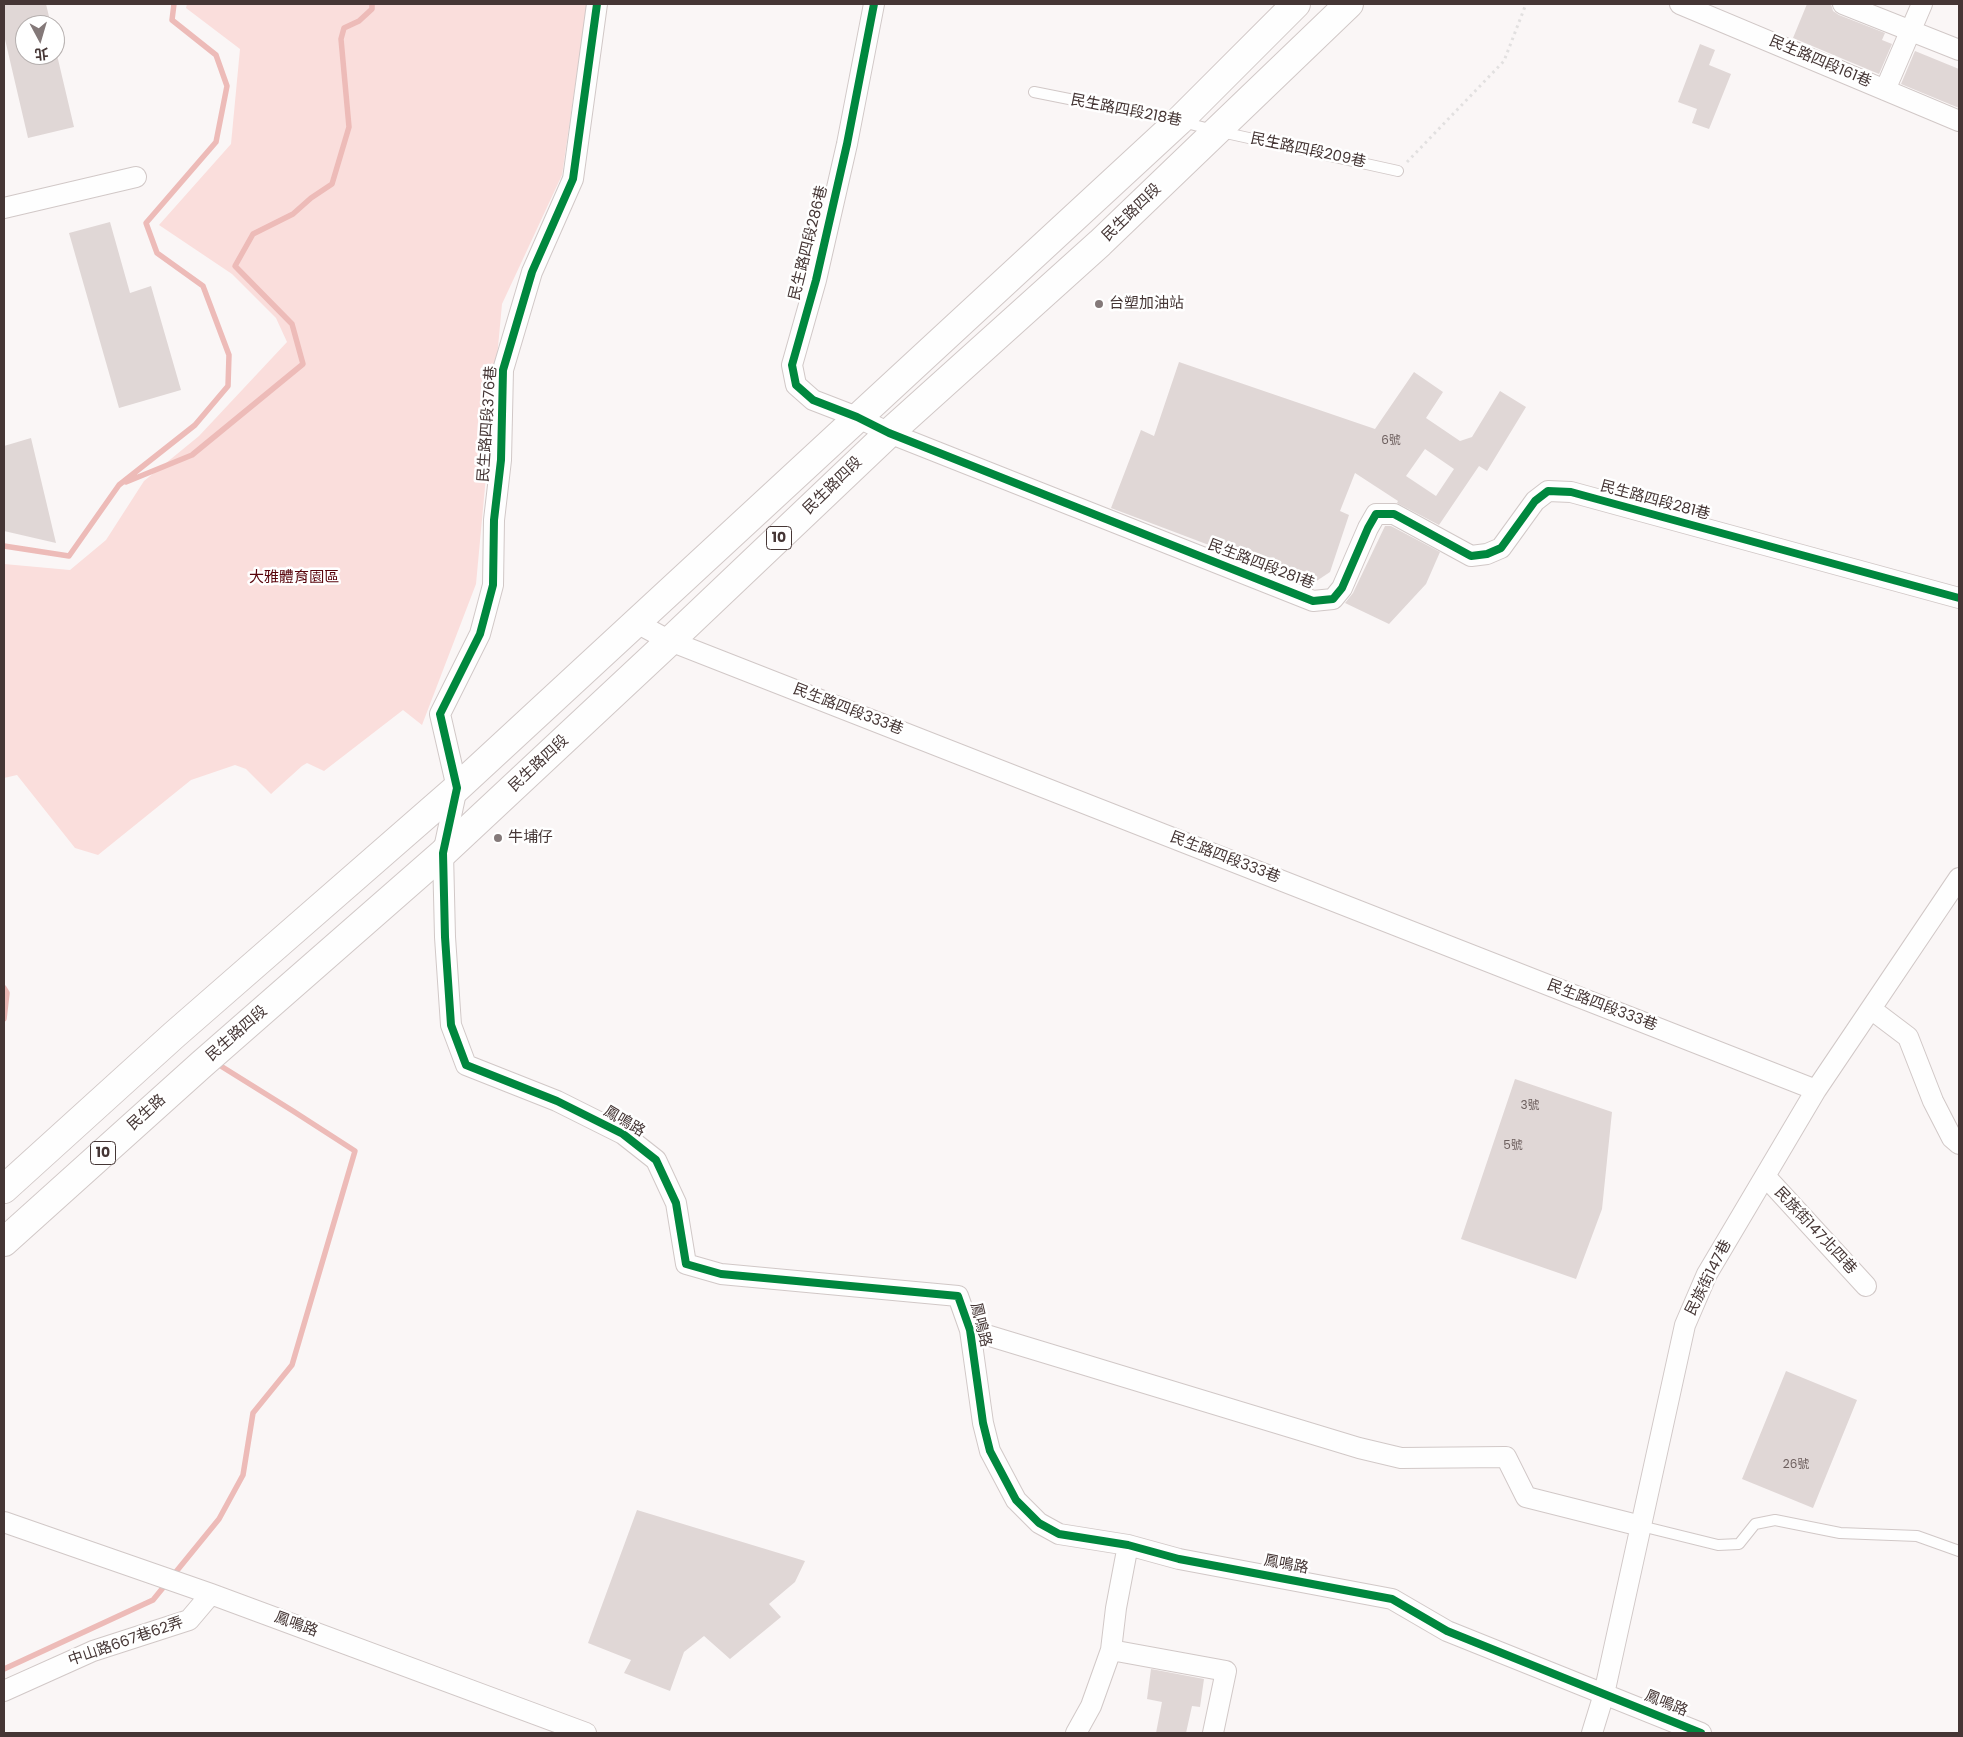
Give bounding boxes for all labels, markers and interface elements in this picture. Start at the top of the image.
north arrow [15,15,65,65]
street label: 民生路四段161巷 [1766,32,1874,92]
text: 北 [33,43,49,65]
street label: 民生路四段218巷 [1069,91,1183,131]
street label: 民生路四段209巷 [1249,130,1367,172]
street label: 民生路四段 [1099,180,1165,246]
street label: 民生路四段286巷 [786,184,832,302]
place label: 台塑加油站 [1109,295,1184,313]
marker: 台塑加油站 [1093,298,1105,310]
street label: 民生路四段376巷 [475,365,501,483]
house number: 6號 [1381,434,1401,448]
street label: 民生路四段 [800,453,866,519]
street label: 民生路四段281巷 [1598,478,1712,524]
road number: 10 [766,526,792,550]
street label: 民生路四段281巷 [1205,536,1317,594]
park label: 大雅體育園區 [249,569,339,587]
street label: 民生路四段333巷 [790,681,906,739]
street label: 民生路四段 [505,732,573,796]
place label: 牛埔仔 [508,829,553,847]
street label: 民生路四段333巷 [1167,829,1283,887]
marker: 牛埔仔 [492,832,504,844]
street label: 民生路四段333巷 [1544,977,1660,1035]
street label: 民生路四段 [203,1003,271,1065]
street label: 民生路 [124,1091,170,1135]
house number: 3號 [1520,1099,1540,1113]
street label: 鳳鳴路 [600,1103,648,1141]
house number: 5號 [1503,1139,1523,1153]
road number: 10 [90,1142,116,1164]
street label: 民族街147北四巷 [1770,1184,1860,1278]
street label: 民族街147巷 [1682,1237,1736,1319]
street label: 鳳鳴路 [966,1301,994,1349]
house number: 26號 [1783,1458,1809,1472]
street label: 鳳鳴路 [1262,1552,1310,1578]
street label: 鳳鳴路 [272,1609,320,1641]
street label: 中山路667巷62弄 [66,1614,186,1670]
street label: 鳳鳴路 [1642,1687,1690,1721]

